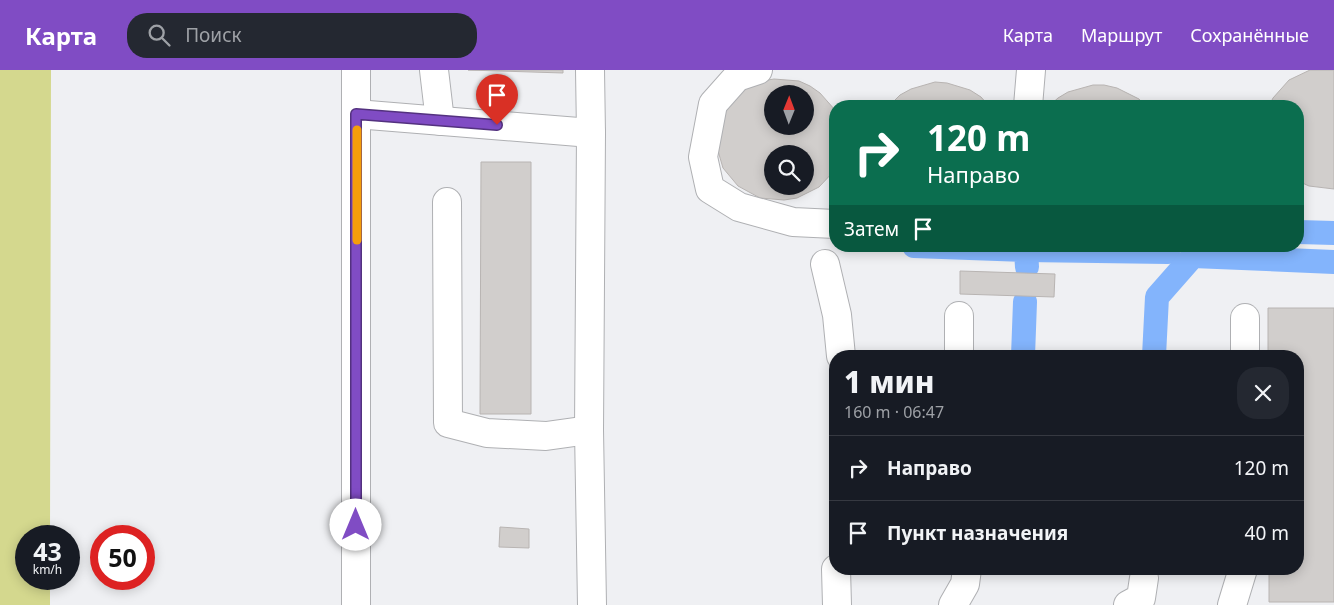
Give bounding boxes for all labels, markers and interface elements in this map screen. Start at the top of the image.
search box [127,13,477,58]
text: Карта [25,19,97,52]
icon: search [145,21,173,49]
text: Поиск [185,22,242,48]
text: Карта [1003,23,1053,47]
text: Маршрут [1081,23,1162,47]
text: Сохранённые [1190,23,1309,47]
pin [476,74,518,125]
icon: arrive [483,81,511,109]
north arrow [764,85,814,135]
map controls [764,85,814,195]
text: 120 m [927,114,1030,161]
icon: right [844,120,909,185]
button: search [764,145,814,195]
text: Направо [927,159,1020,189]
icon: arrive [909,215,937,243]
text: Затем [844,216,899,242]
text: 1 мин [844,361,935,402]
button: close [1237,367,1289,419]
text: 160 m · 06:47 [844,401,944,423]
icon: right [844,454,872,482]
text: Направо [887,455,972,481]
text: 120 m [1234,455,1289,481]
position arrow [329,498,381,550]
icon: arrive [844,519,872,547]
text: Пункт назначения [887,520,1068,546]
text: 40 m [1245,520,1289,546]
speed limit sign: 50 [90,525,155,590]
text: 43 [33,534,62,568]
text: km/h [33,561,62,578]

